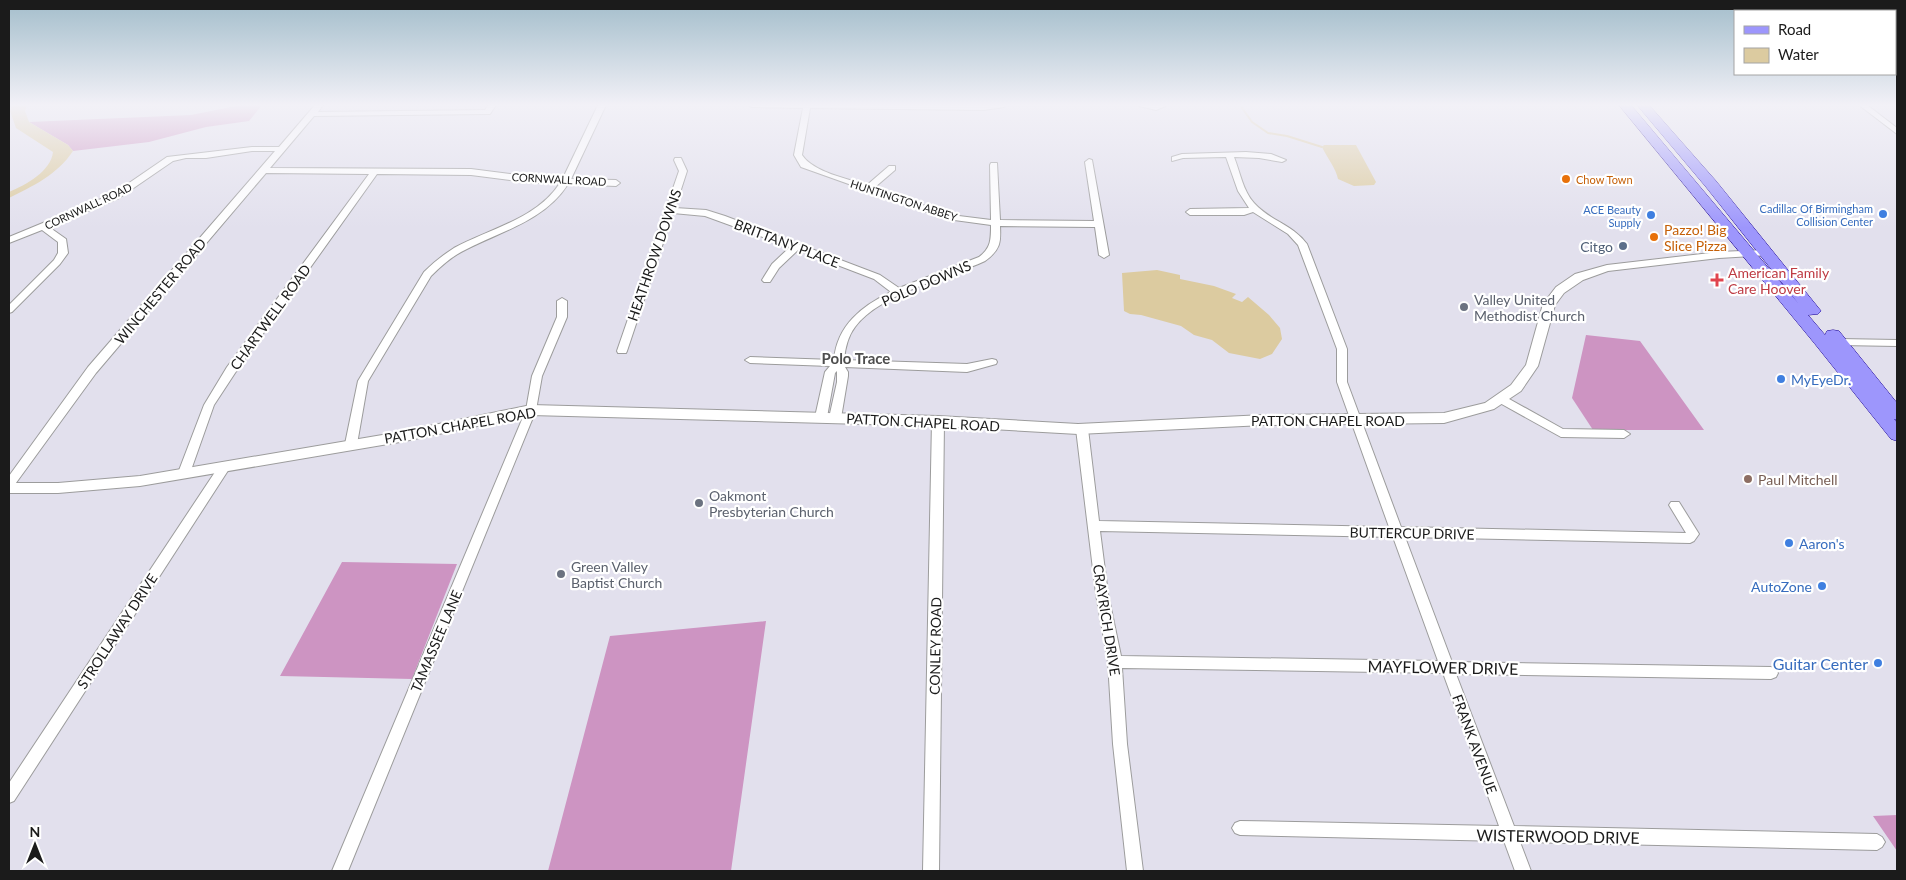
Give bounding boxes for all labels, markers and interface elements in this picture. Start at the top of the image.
legend [1734,10,1896,75]
text: Road [1778,20,1811,38]
text: Water [1778,45,1819,63]
street label: CORNWALL ROAD [511,170,607,188]
marker: Chow Town [1560,173,1572,185]
place label: Chow Town [1576,173,1633,186]
street label: HUNTINGTON ABBEY [849,177,959,223]
street label: CORNWALL ROAD [42,180,134,232]
street label: HEATHROW DOWNS [623,187,685,323]
place label: Cadillac Of Birmingham Collision Center [1760,202,1873,228]
place label: ACE Beauty Supply [1583,203,1641,229]
marker: Cadillac Of Birmingham Collision Center [1877,208,1889,220]
marker: ACE Beauty Supply [1645,209,1657,221]
street label: BRITTANY PLACE [732,215,842,271]
place label: Pazzo! Big Slice Pizza [1664,221,1727,254]
marker: Pazzo! Big Slice Pizza [1648,231,1660,243]
street label: WINCHESTER ROAD [111,234,209,348]
place label: Citgo [1580,238,1613,255]
marker: Citgo [1617,240,1629,252]
street label: POLO DOWNS [879,256,973,310]
street label: CHARTWELL ROAD [226,261,314,373]
place label: American Family Care Hoover [1728,264,1830,297]
marker: American Family Care Hoover [1710,273,1724,287]
place label: Valley United Methodist Church [1474,291,1585,324]
marker: Valley United Methodist Church [1458,301,1470,313]
district label: Polo Trace [822,349,890,367]
place label: MyEyeDr. [1791,371,1851,388]
marker: MyEyeDr. [1775,373,1787,385]
street label: PATTON CHAPEL ROAD [383,403,537,447]
street label: PATTON CHAPEL ROAD [846,409,1000,435]
street label: PATTON CHAPEL ROAD [1251,412,1405,429]
place label: Paul Mitchell [1758,471,1838,488]
marker: Paul Mitchell [1742,473,1754,485]
place label: Oakmont Presbyterian Church [709,487,834,520]
marker: Oakmont Presbyterian Church [693,497,705,509]
street label: BUTTERCUP DRIVE [1349,523,1475,543]
place label: Aaron's [1799,535,1845,552]
marker: Aaron's [1783,537,1795,549]
place label: Green Valley Baptist Church [571,558,662,591]
street label: CRAYRICH DRIVE [1090,563,1124,677]
marker: Green Valley Baptist Church [555,568,567,580]
street label: STROLLAWAY DRIVE [73,570,161,692]
place label: AutoZone [1751,578,1812,595]
marker: AutoZone [1816,580,1828,592]
street label: TAMASSEE LANE [407,587,465,695]
street label: CONLEY ROAD [926,597,944,695]
place label: Guitar Center [1773,654,1868,673]
street label: MAYFLOWER DRIVE [1368,656,1518,678]
marker: Guitar Center [1872,657,1884,669]
street label: FRANK AVENUE [1449,692,1501,796]
north arrow [10,820,60,870]
text: N [30,823,40,840]
street label: WISTERWOOD DRIVE [1476,825,1640,847]

